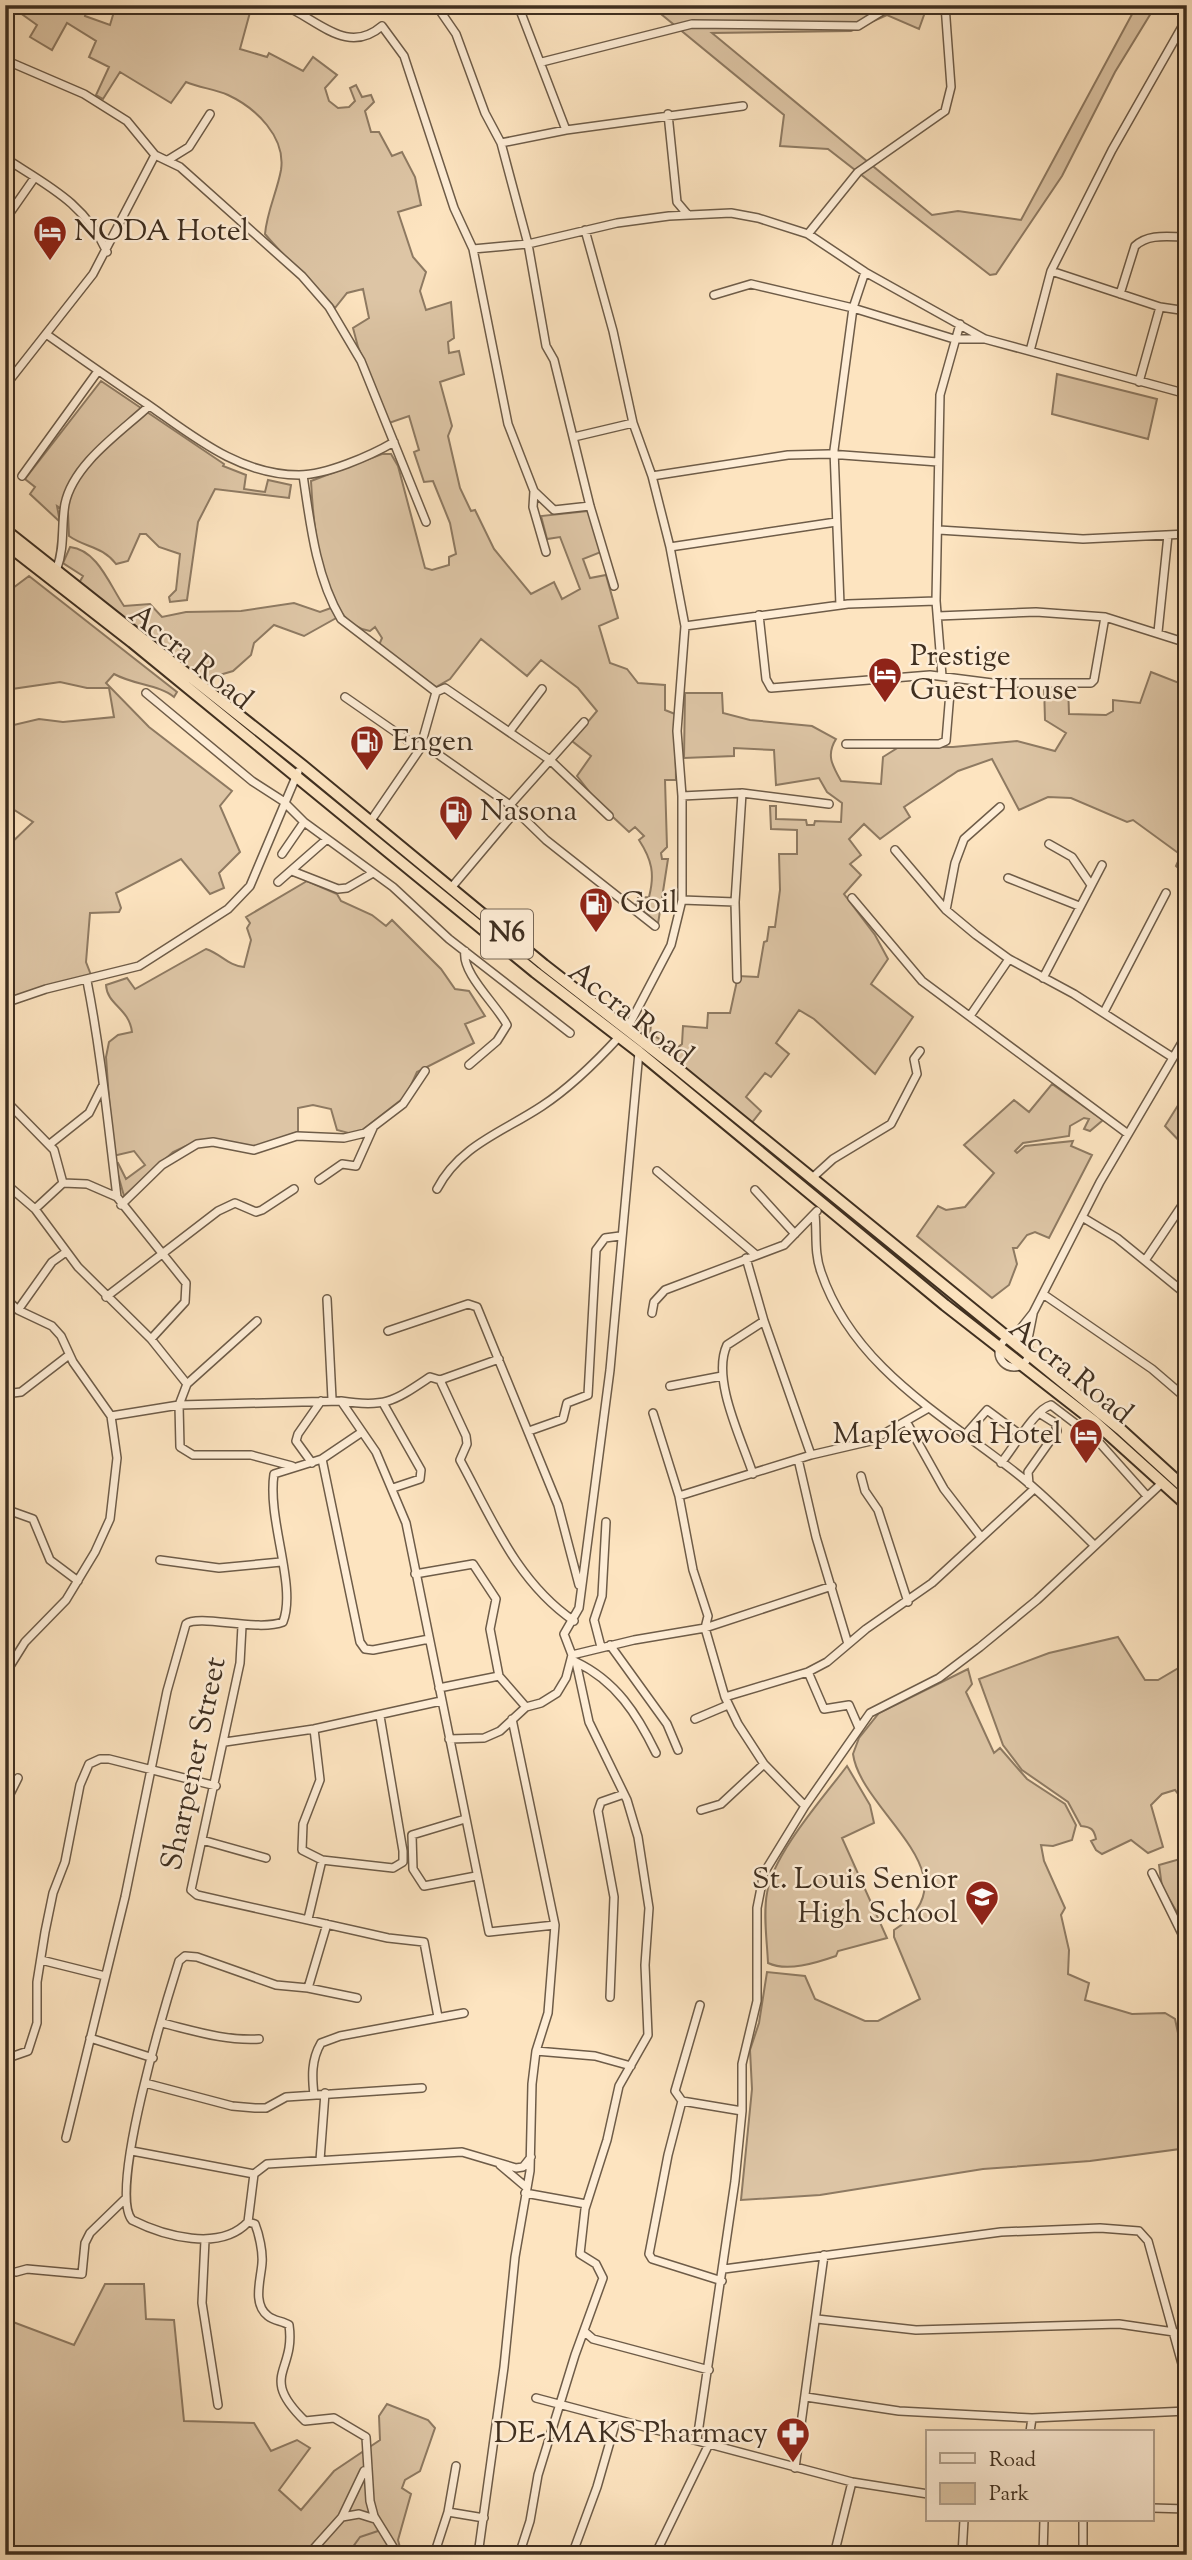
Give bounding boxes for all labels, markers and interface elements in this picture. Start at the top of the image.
place label: NODA Hotel [74,211,249,254]
hotel icon: NODA Hotel [31,213,69,262]
street label: Accra Road [119,594,261,722]
place label: Prestige Guest House [910,636,1077,713]
hotel icon: Prestige Guest House [866,655,904,704]
place label: Engen [392,721,474,764]
fuel station icon: Engen [348,723,386,772]
place label: Nasona [480,791,578,834]
fuel station icon: Nasona [437,793,475,842]
place label: Goil [620,883,678,926]
fuel station icon: Goil [577,885,615,934]
road number: N6 [481,909,533,958]
street label: Accra Road [558,952,702,1078]
street label: Accra Road [999,1308,1141,1436]
place label: Maplewood Hotel [833,1414,1062,1457]
hotel icon: Maplewood Hotel [1067,1416,1105,1465]
street label: Sharpener Street [151,1653,239,1875]
place label: St. Louis Senior High School [752,1859,958,1936]
school or university icon: St. Louis Senior High School [963,1878,1001,1927]
place label: DE-MAKS Pharmacy [494,2413,768,2456]
pharmacy icon: DE-MAKS Pharmacy [774,2415,812,2464]
legend [926,2430,1154,2522]
text: Road [989,2446,1036,2476]
text: Park [989,2480,1030,2510]

